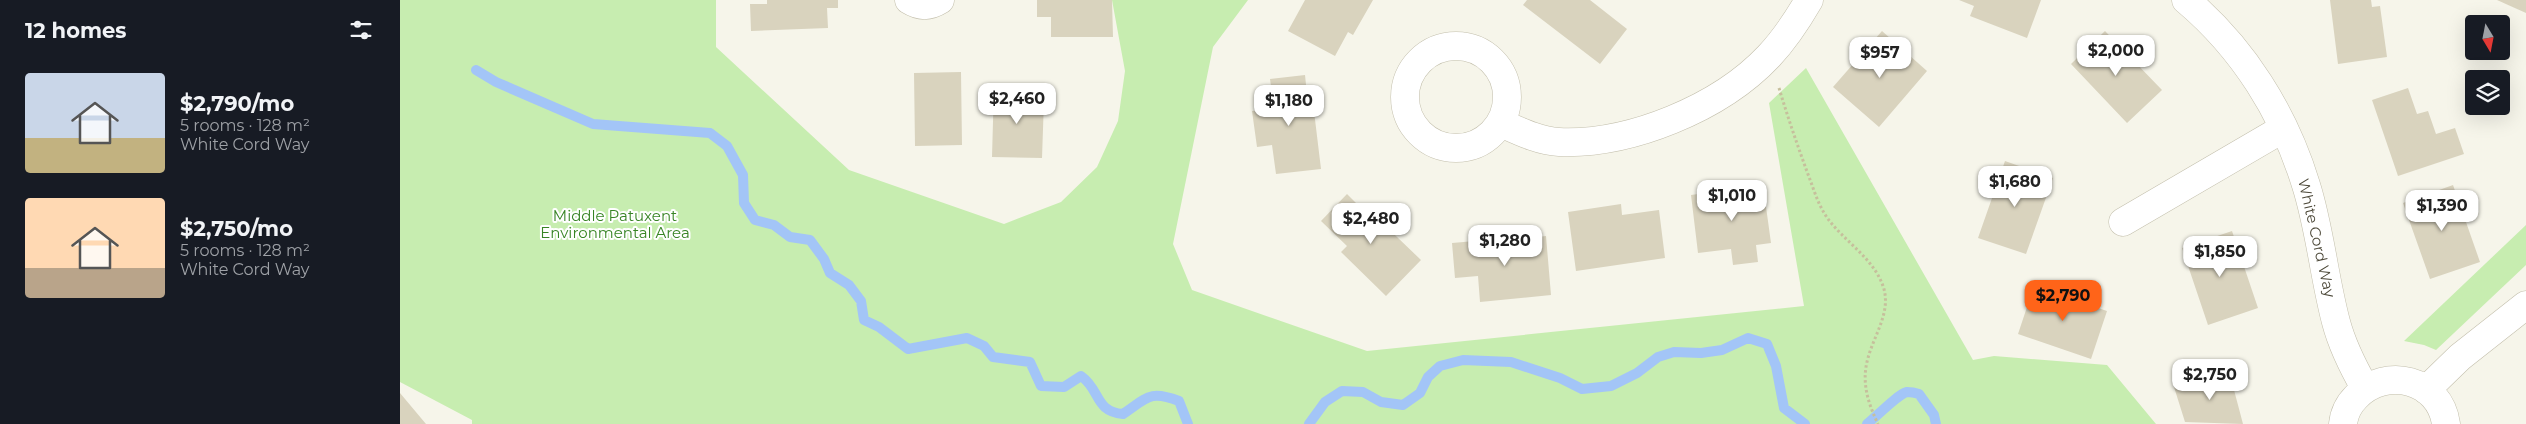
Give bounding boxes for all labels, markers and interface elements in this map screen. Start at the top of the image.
north arrow [2465,15,2510,60]
map controls [2465,15,2510,115]
icon: filters [347,16,375,44]
text: 12 homes [25,18,126,43]
pin: $2,000 [2075,34,2157,77]
pin: $957 [1850,36,1910,79]
text: $2,000 [2088,41,2144,60]
text: $957 [1860,43,1900,62]
button: layers [2465,70,2510,115]
pin: $2,460 [976,82,1058,125]
pin: $1,180 [1248,84,1330,127]
text: $2,460 [989,89,1045,108]
text: $2,790/mo [180,91,294,116]
text: $1,180 [1265,91,1313,110]
icon: home [65,93,125,153]
text: 5 rooms · 128 m² [180,116,310,135]
text: White Cord Way [180,135,310,154]
pin: $1,680 [1974,166,2056,208]
text: $1,680 [1989,172,2041,191]
street label: White Cord Way [2294,177,2340,300]
pin: $1,010 [1691,180,1773,222]
text: $1,010 [1708,186,1756,205]
pin: $1,390 [2401,190,2483,232]
text: $1,390 [2416,196,2468,215]
pin: $2,480 [1330,202,1412,245]
park label: Middle Patuxent Environmental Area [540,206,690,242]
text: $2,480 [1343,209,1399,228]
text: $2,750/mo [180,216,293,241]
icon: home [65,218,125,278]
pin: $1,280 [1464,224,1546,267]
text: $1,280 [1479,231,1531,250]
pin: $1,850 [2179,236,2261,278]
text: 5 rooms · 128 m² [180,241,310,260]
text: $1,850 [2194,242,2246,261]
text: White Cord Way [180,260,310,279]
pin: $2,790 [2022,280,2104,322]
text: $2,790 [2036,286,2090,305]
pin: $2,750 [2169,358,2251,401]
text: $2,750 [2183,365,2237,384]

